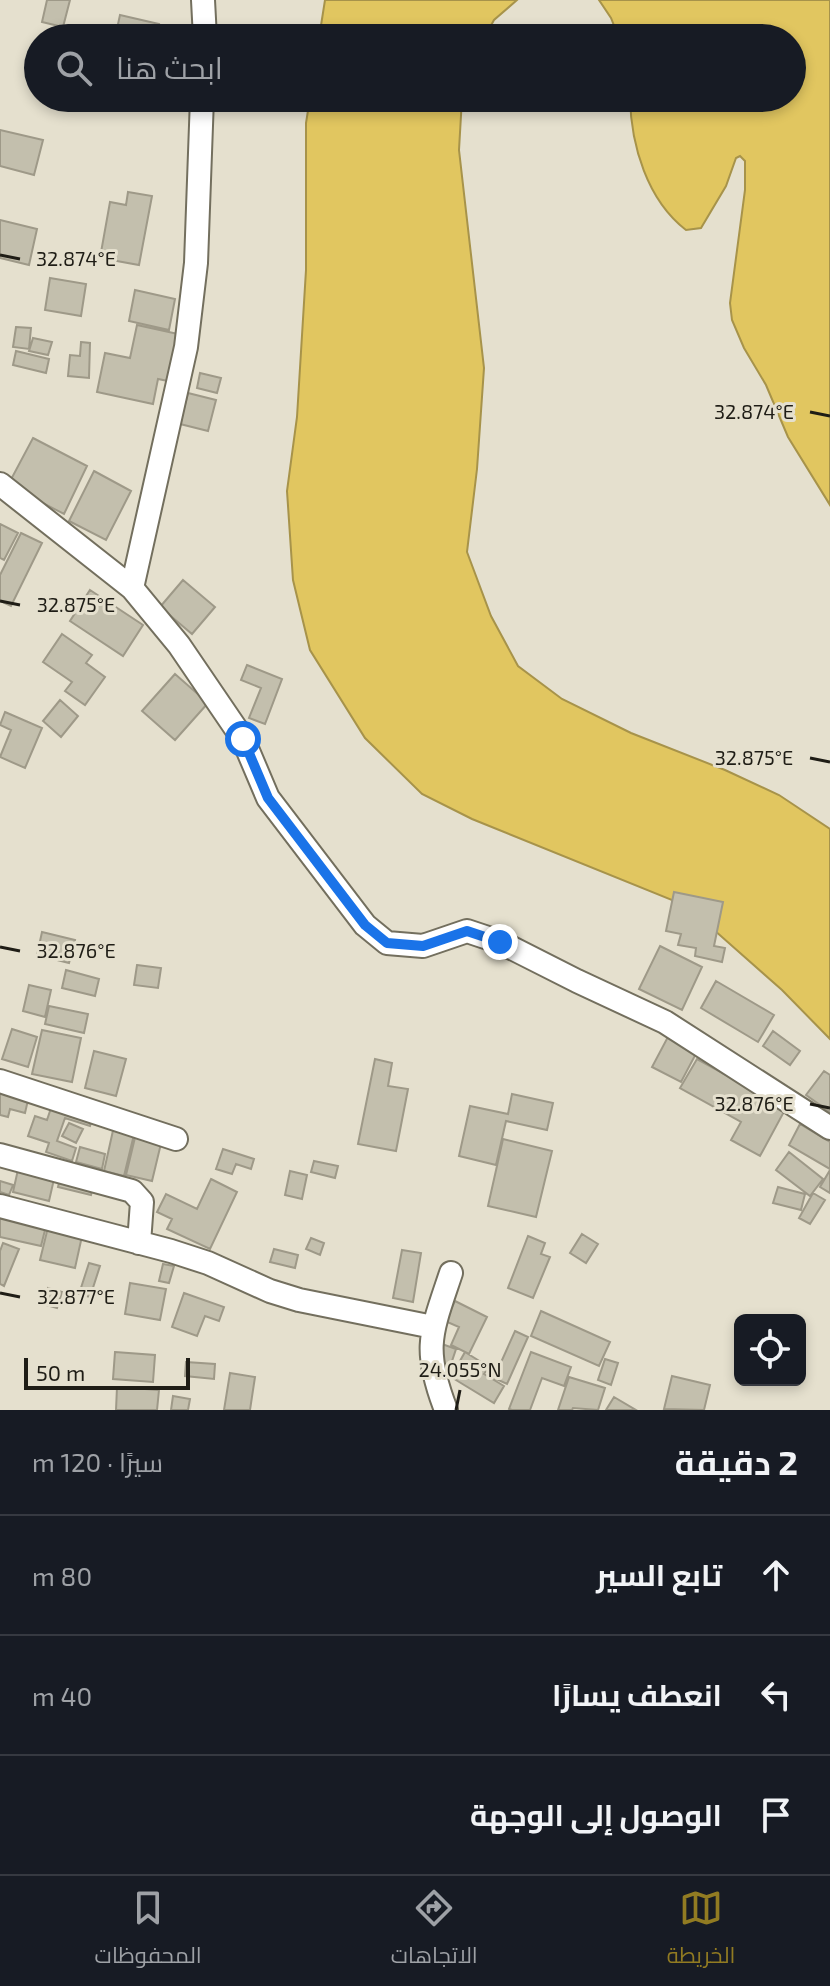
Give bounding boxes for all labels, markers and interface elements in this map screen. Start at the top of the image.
search box [24,24,806,112]
icon: search [52,46,96,90]
text: ابحث هنا [116,49,223,85]
text: 32.874°E [36,246,116,270]
text: 32.874°E [714,399,794,423]
text: 32.875°E [37,592,115,616]
route start [225,721,261,757]
text: 32.875°E [715,745,793,769]
route end [482,924,518,960]
text: 32.876°E [36,938,116,962]
text: 32.876°E [714,1091,794,1115]
text: 32.877°E [37,1284,115,1308]
map controls [734,1314,806,1386]
button: locate [734,1314,806,1386]
scale bar [24,1354,190,1390]
text: 24.055°N [419,1357,501,1381]
text: 50 m [36,1359,85,1385]
text: 2 دقيقة [675,1441,798,1482]
text: سيرًا · 120 m [32,1446,163,1477]
icon: ahead [754,1553,798,1597]
text: تابع السير [596,1556,722,1592]
text: 80 m [32,1560,92,1591]
icon: left [754,1673,798,1717]
text: انعطف يسارًا [552,1676,722,1712]
text: 40 m [32,1680,92,1711]
icon: arrive [754,1793,798,1837]
text: الوصول إلى الوجهة [470,1796,722,1832]
tab: المحفوظات [95,1886,202,1976]
tab: الاتجاهات [391,1886,478,1976]
tab: الخريطة [667,1886,735,1976]

